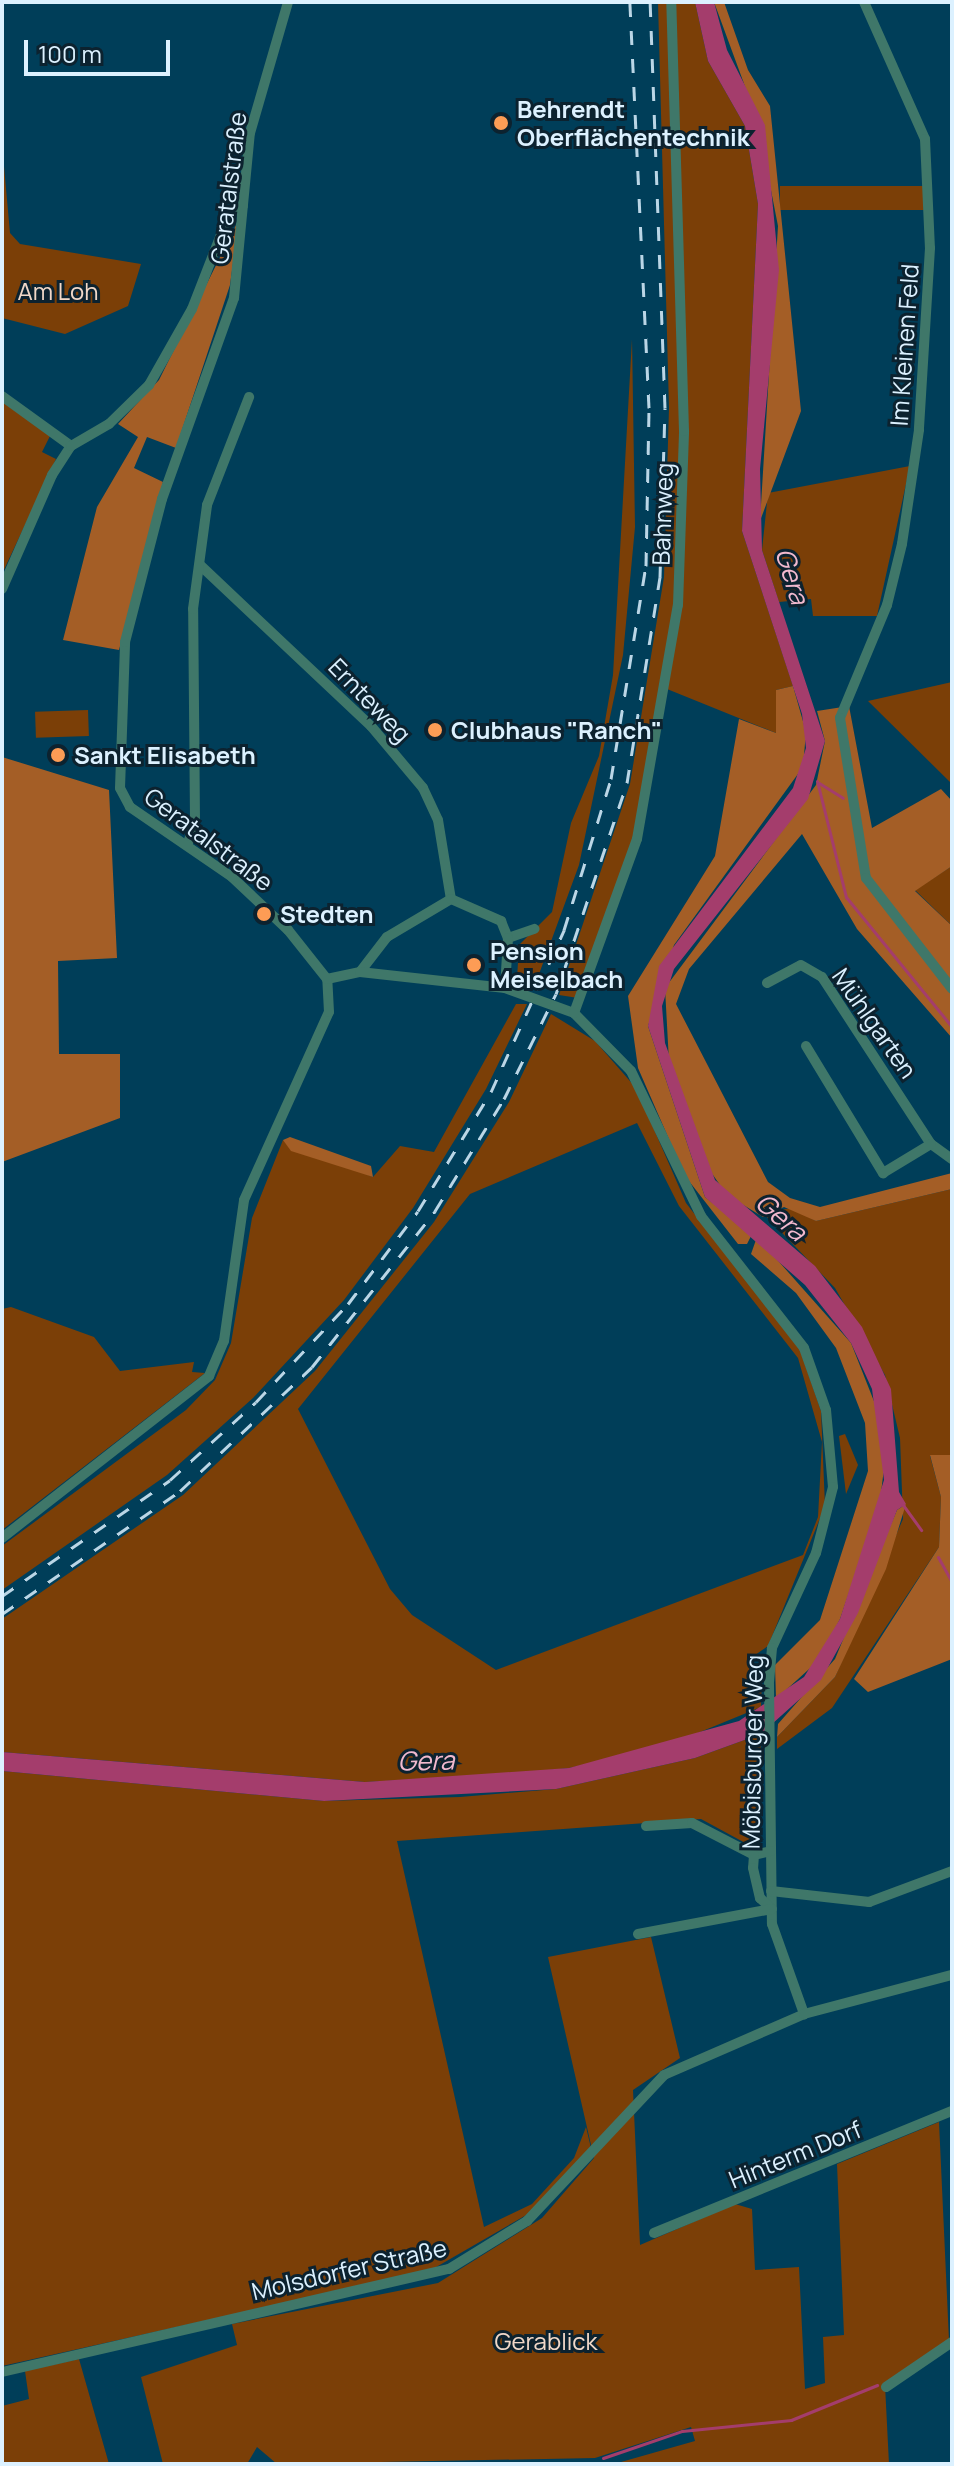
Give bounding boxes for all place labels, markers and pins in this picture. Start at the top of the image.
place label: Behrendt Oberflächentechnik [517,95,750,151]
marker: Behrendt Oberflächentechnik [492,114,510,132]
place label: Clubhaus "Ranch" [451,716,662,744]
marker: Clubhaus "Ranch" [426,721,444,739]
place label: Sankt Elisabeth [74,741,256,769]
marker: Sankt Elisabeth [49,746,67,764]
place label: Stedten [280,900,374,928]
marker: Stedten [255,905,273,923]
place label: Pension Meiselbach [490,937,623,993]
marker: Pension Meiselbach [465,956,483,974]

